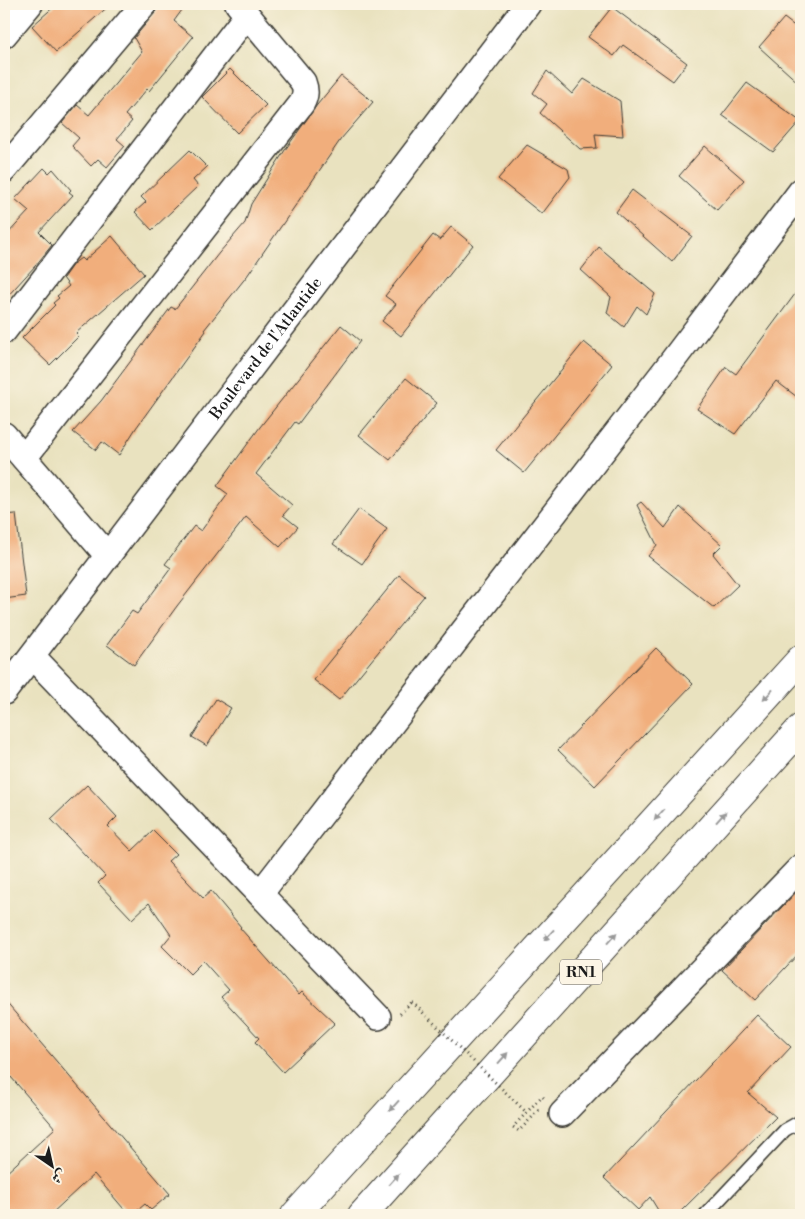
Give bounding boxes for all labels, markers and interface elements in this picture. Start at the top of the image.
street label: Boulevard de l'Atlantide [205,273,326,424]
one-way arrow [762,688,774,700]
one-way arrow [653,808,665,820]
one-way arrow [715,812,727,824]
one-way arrow [543,928,555,940]
one-way arrow [606,932,618,944]
road number: RN1 [560,960,602,984]
one-way arrow [497,1053,509,1065]
one-way arrow [388,1099,400,1111]
north arrow [28,1142,78,1192]
text: ش [48,1165,70,1187]
one-way arrow [389,1173,400,1186]

